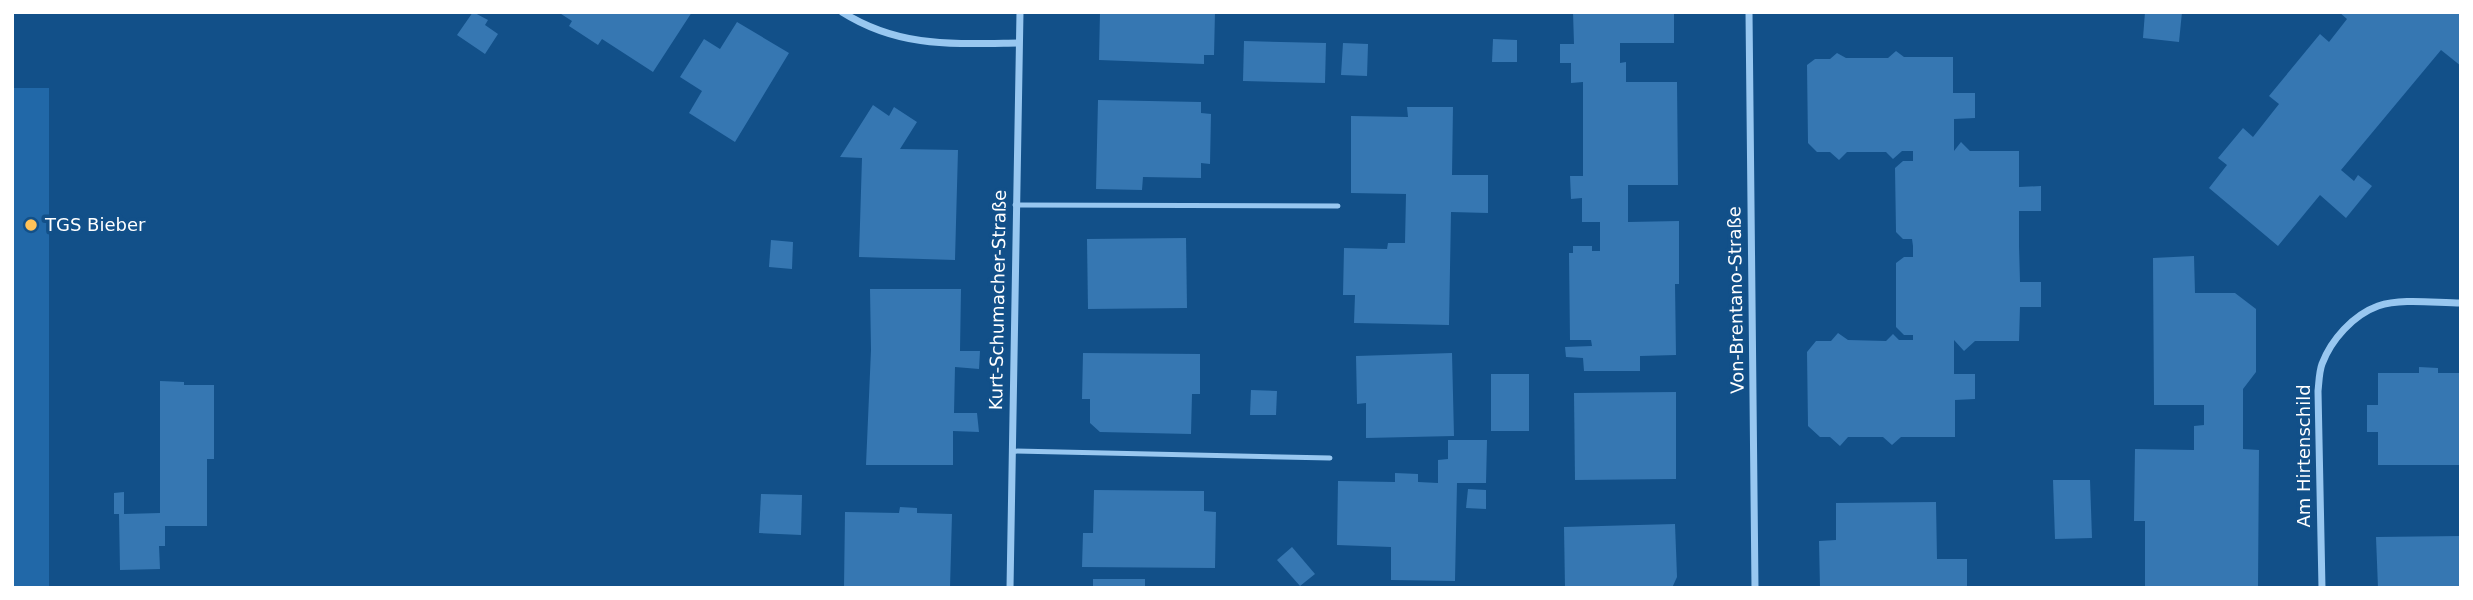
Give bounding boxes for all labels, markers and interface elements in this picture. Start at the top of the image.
street label: Kurt-Schumacher-Straße [985,190,1010,410]
street label: Von-Brentano-Straße [1723,206,1748,394]
place label: TGS Bieber [44,214,146,235]
marker: TGS Bieber [23,217,39,233]
street label: Am Hirtenschild [2293,384,2314,528]

